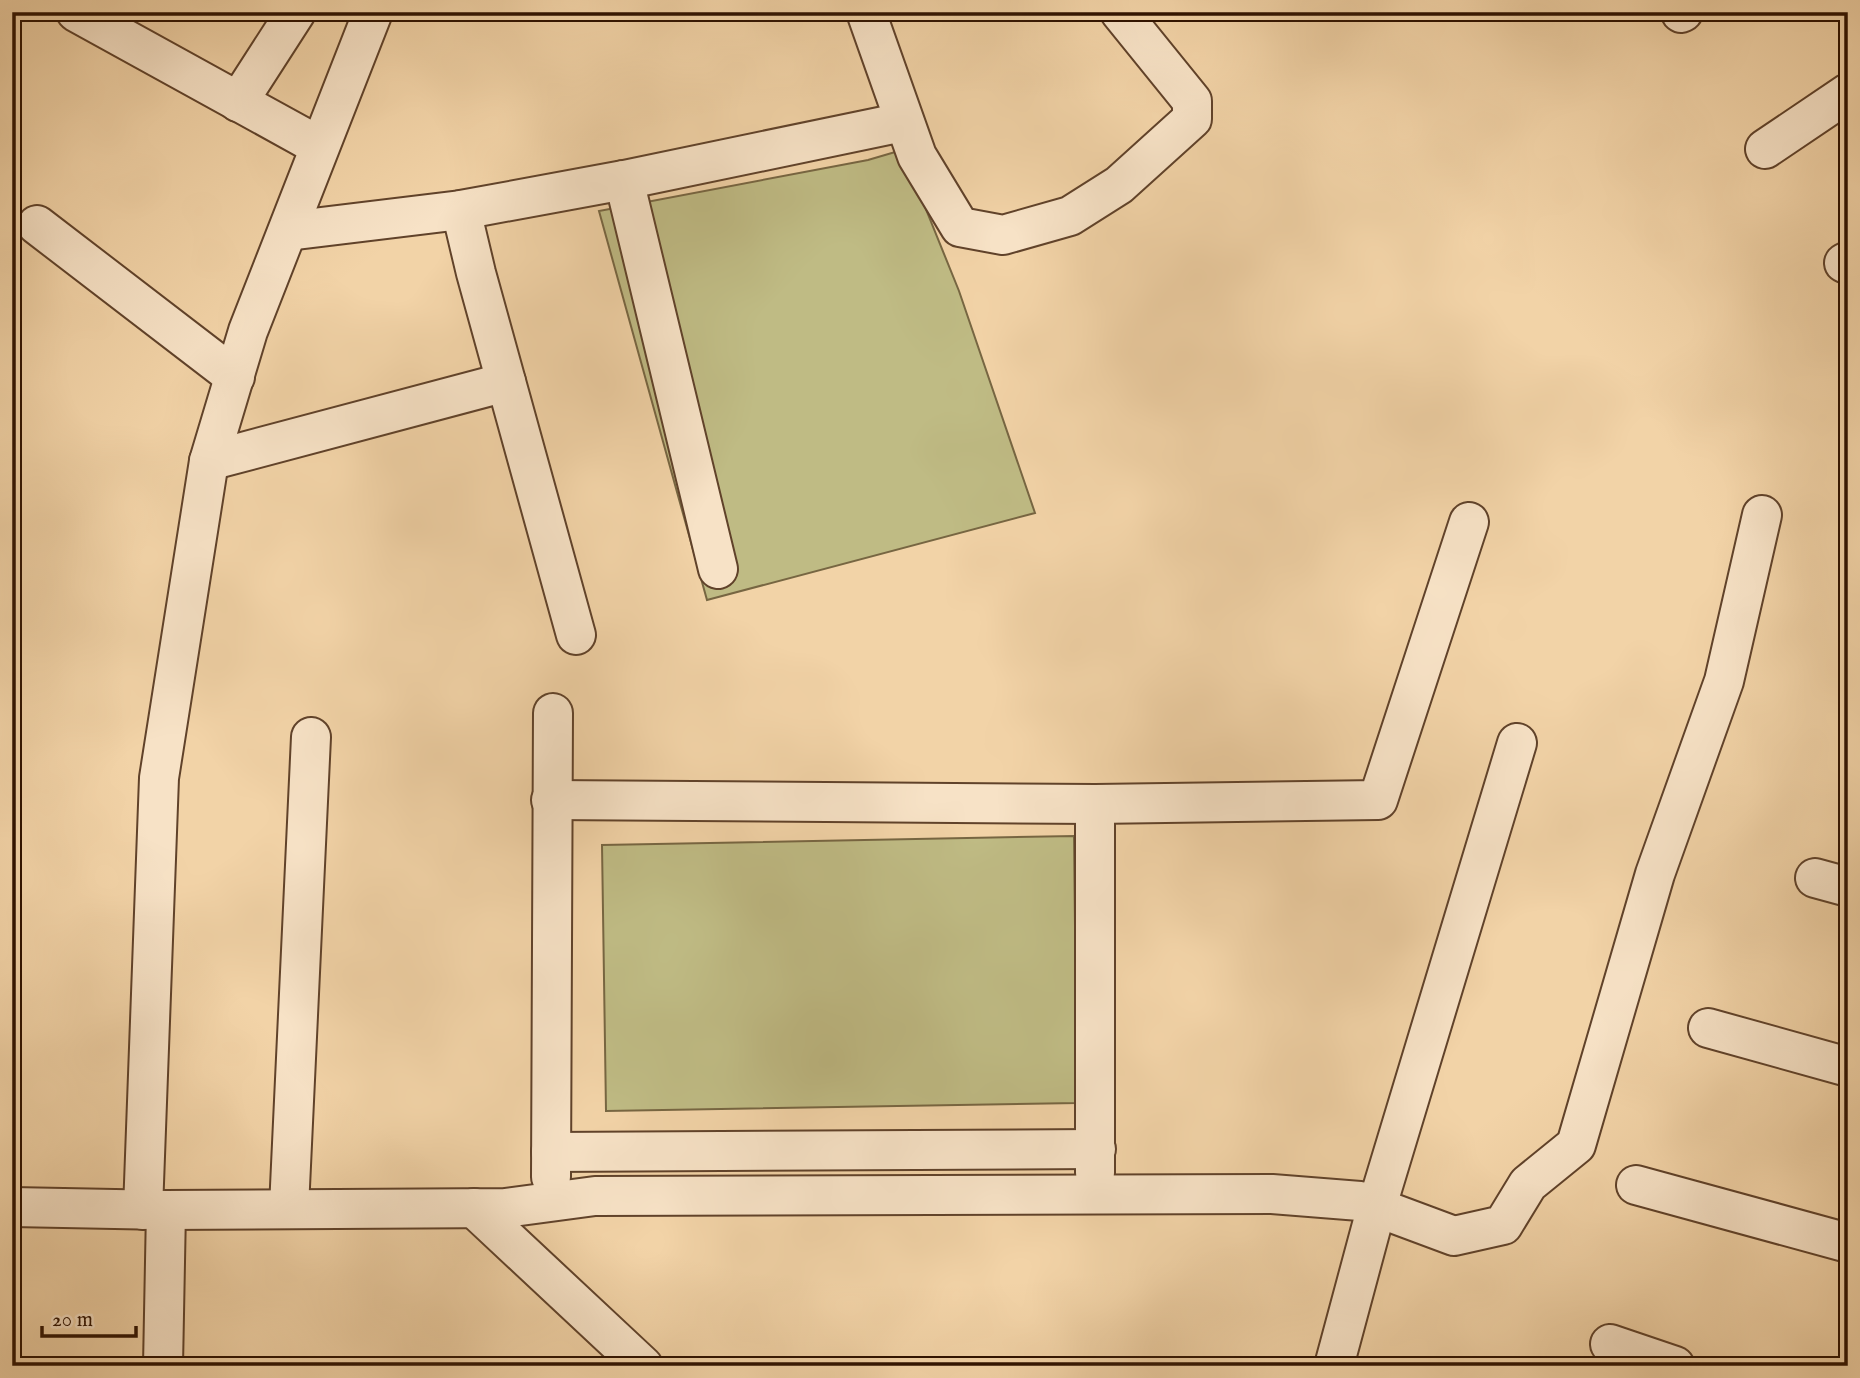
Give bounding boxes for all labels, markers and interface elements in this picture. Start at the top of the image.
scale bar [42,1294,136,1338]
text: 20 m [52,1307,93,1334]

